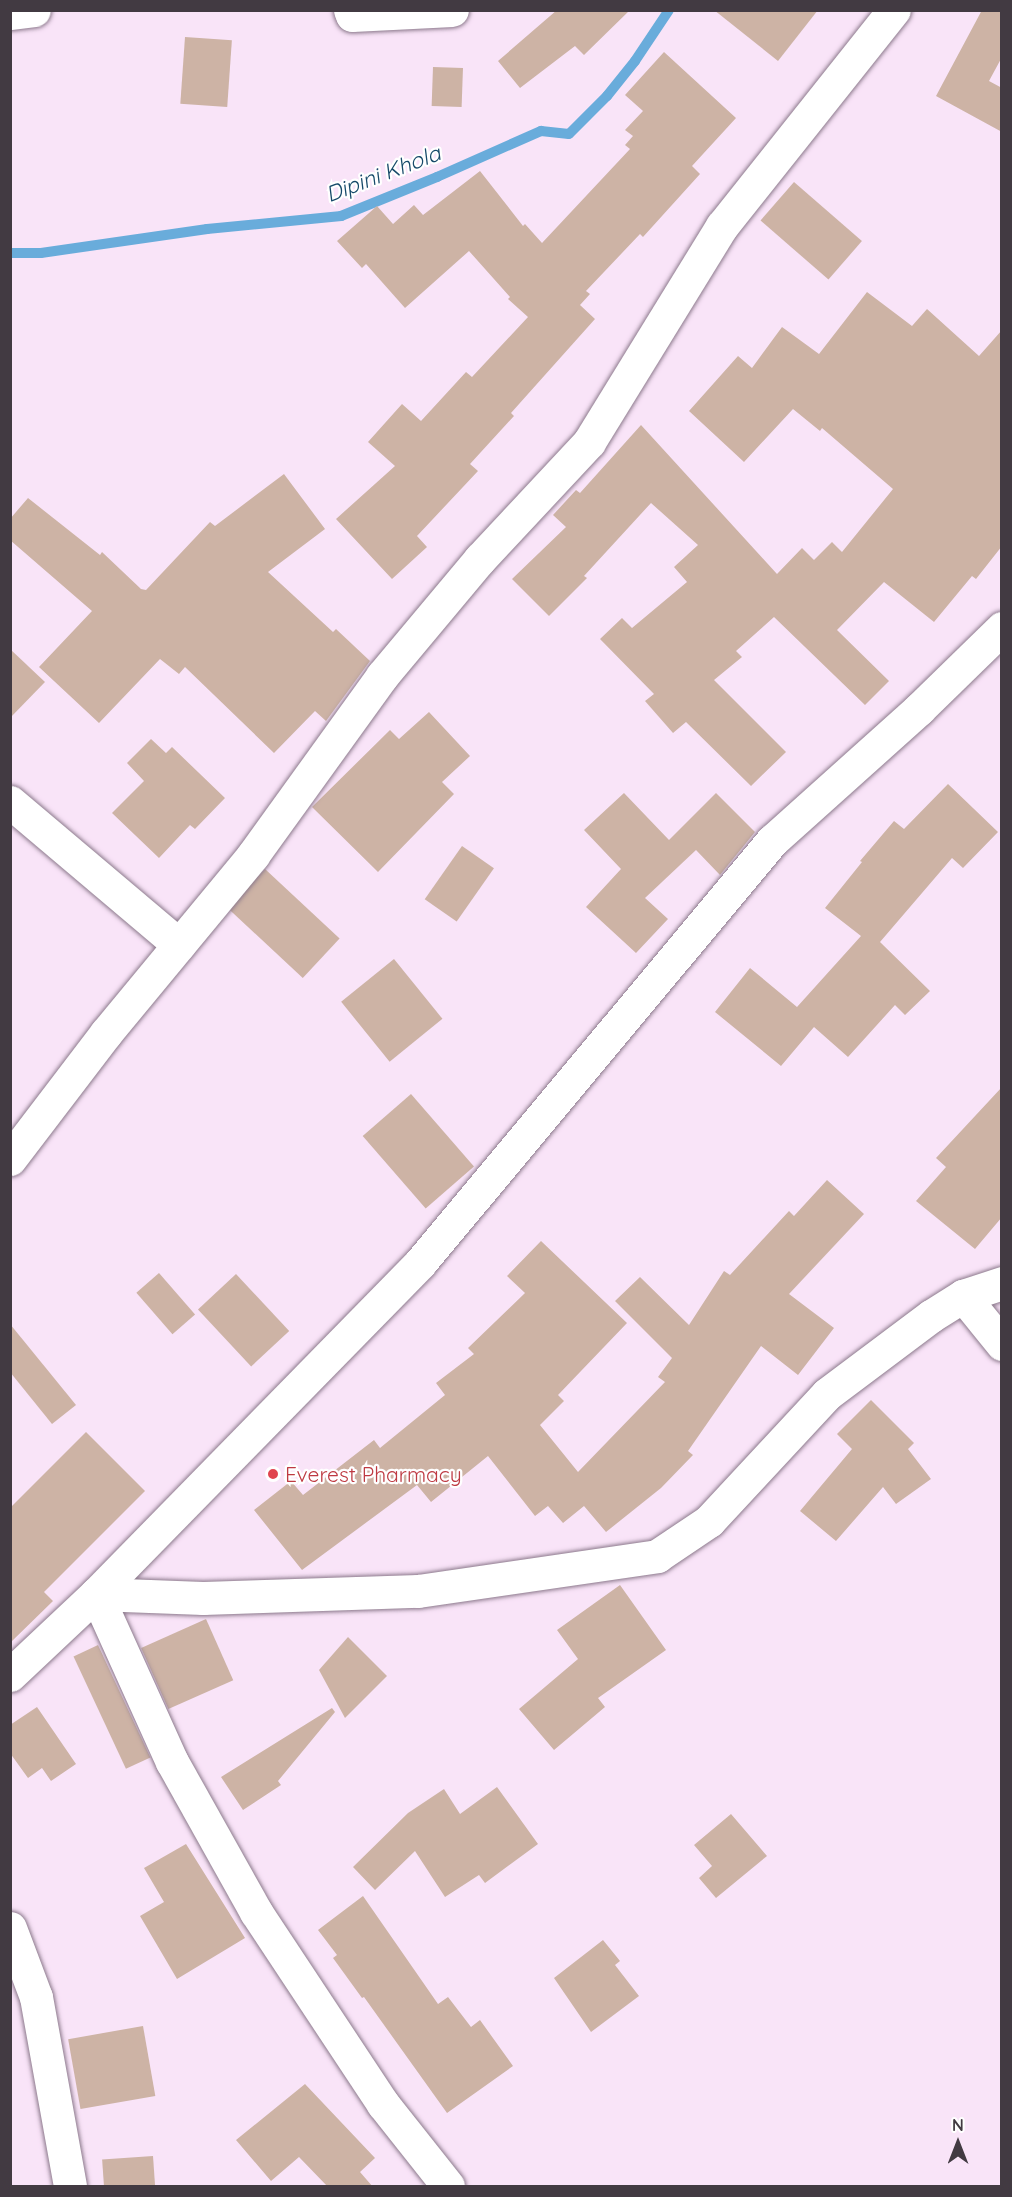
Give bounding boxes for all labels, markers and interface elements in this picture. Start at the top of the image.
water label: Dipini Khola [322,140,444,208]
place label: Everest Pharmacy [285,1461,462,1487]
marker: Everest Pharmacy [266,1467,280,1481]
north arrow [928,2113,988,2173]
text: N [952,2115,964,2135]

